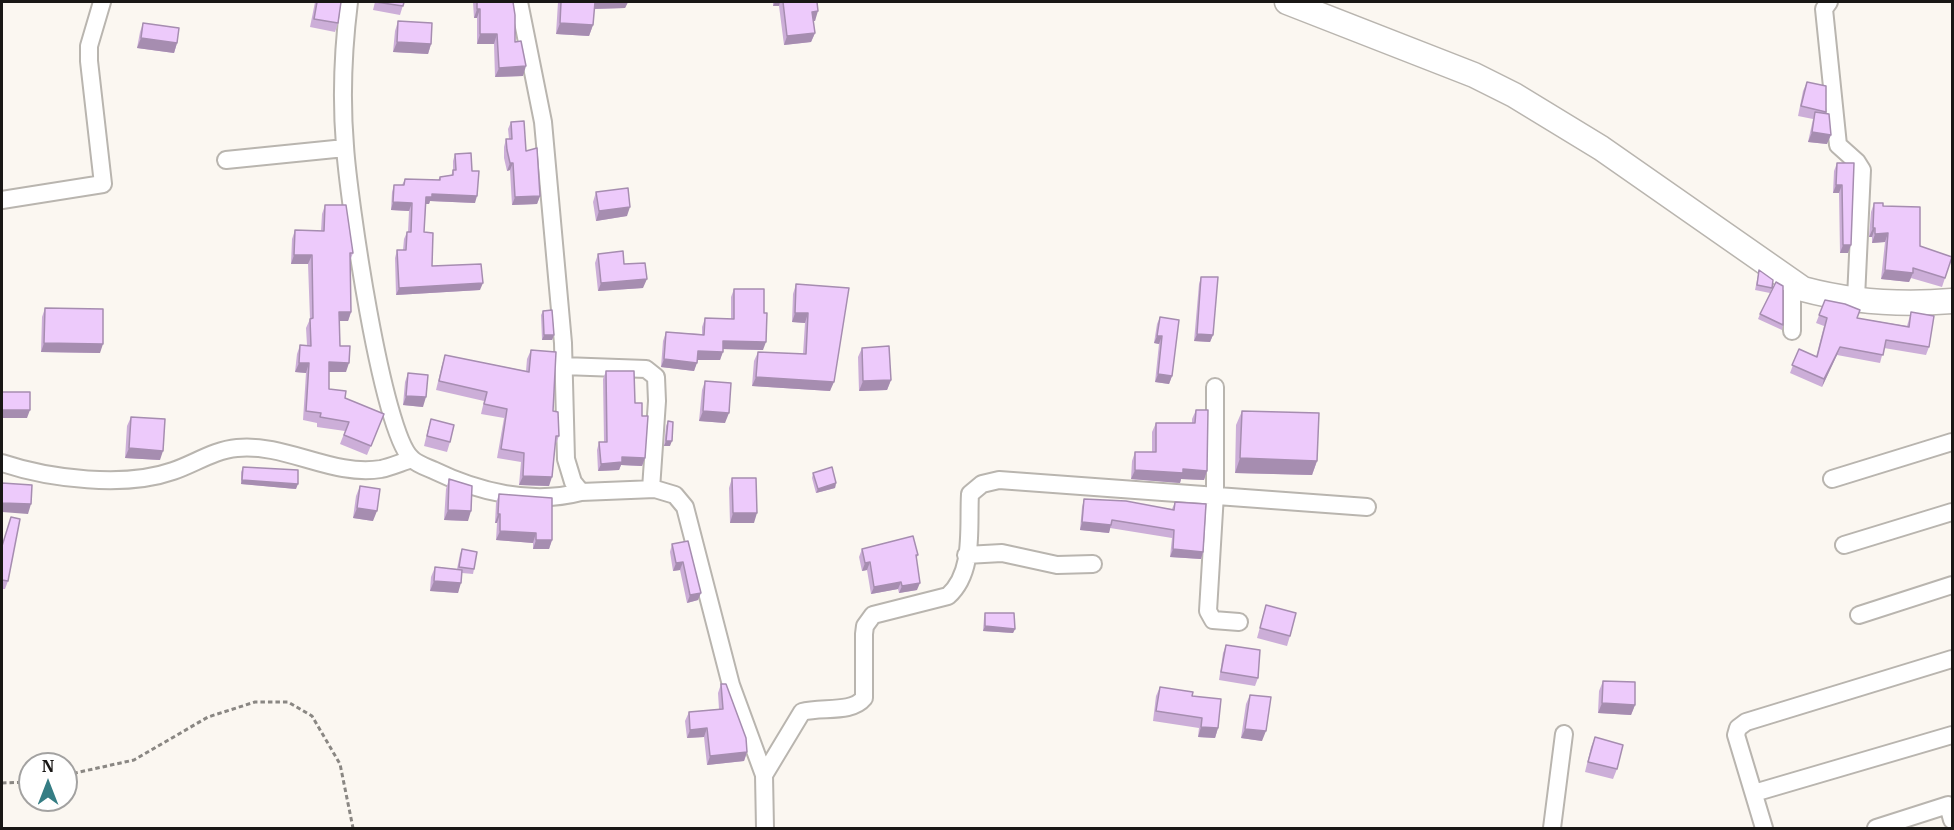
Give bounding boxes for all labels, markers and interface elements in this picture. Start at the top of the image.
north arrow [18,752,78,812]
text: N [42,756,54,776]

